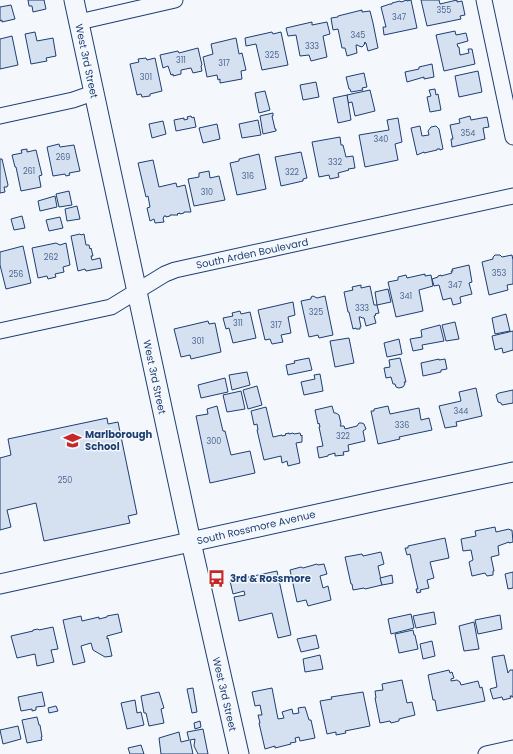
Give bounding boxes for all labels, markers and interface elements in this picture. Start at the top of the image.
house number: 355 [437,5,451,16]
house number: 347 [392,12,407,23]
street label: West 3rd Street [71,22,102,100]
house number: 345 [351,30,365,41]
house number: 333 [305,41,319,52]
house number: 325 [265,50,279,61]
house number: 311 [176,55,186,66]
house number: 317 [218,58,230,69]
house number: 301 [140,72,152,83]
house number: 354 [461,128,475,139]
house number: 340 [374,134,388,145]
house number: 269 [56,152,70,163]
house number: 332 [328,157,342,168]
house number: 261 [23,166,35,177]
house number: 322 [285,167,299,178]
house number: 316 [242,171,254,182]
house number: 310 [201,187,213,198]
street label: South Arden Boulevard [195,234,310,273]
house number: 262 [44,252,59,263]
house number: 353 [492,268,507,279]
house number: 256 [9,269,23,280]
house number: 347 [448,280,463,291]
house number: 341 [400,291,412,302]
house number: 333 [355,303,369,314]
house number: 325 [309,307,323,318]
house number: 311 [233,318,243,329]
house number: 317 [270,320,282,331]
house number: 301 [192,336,204,347]
street label: West 3rd Street [139,338,170,416]
house number: 344 [454,406,468,417]
house number: 336 [395,420,409,431]
place label: Marlborough School [85,427,153,454]
school or university icon: Marlborough School [62,430,82,450]
house number: 322 [336,431,350,442]
house number: 300 [207,436,221,447]
house number: 250 [58,475,72,486]
street label: South Rossmore Avenue [195,507,317,548]
bus stop icon: 3rd & Rossmore [207,568,227,588]
place label: 3rd & Rossmore [230,571,311,586]
street label: West 3rd Street [209,655,240,733]

